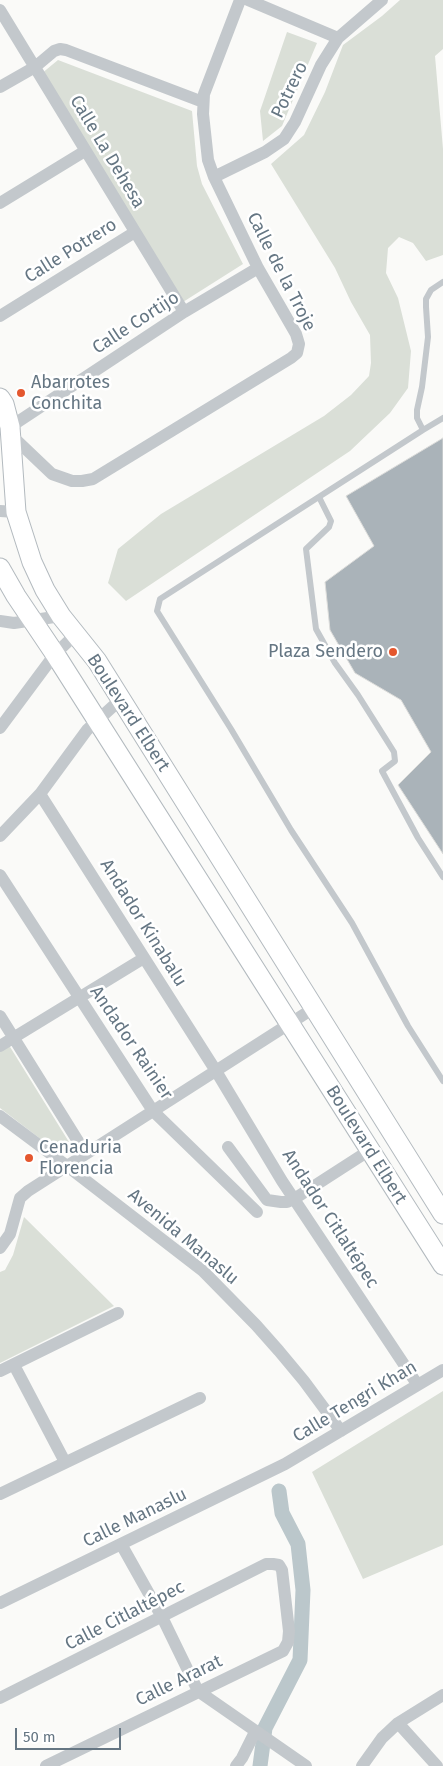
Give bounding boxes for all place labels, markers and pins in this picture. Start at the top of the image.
place label: Abarrotes Conchita [31,372,110,414]
marker: Abarrotes Conchita [15,387,27,399]
place label: Plaza Sendero [268,641,383,663]
marker: Plaza Sendero [387,646,399,658]
place label: Cenaduria Florencia [39,1137,122,1180]
marker: Cenaduria Florencia [23,1152,35,1164]

